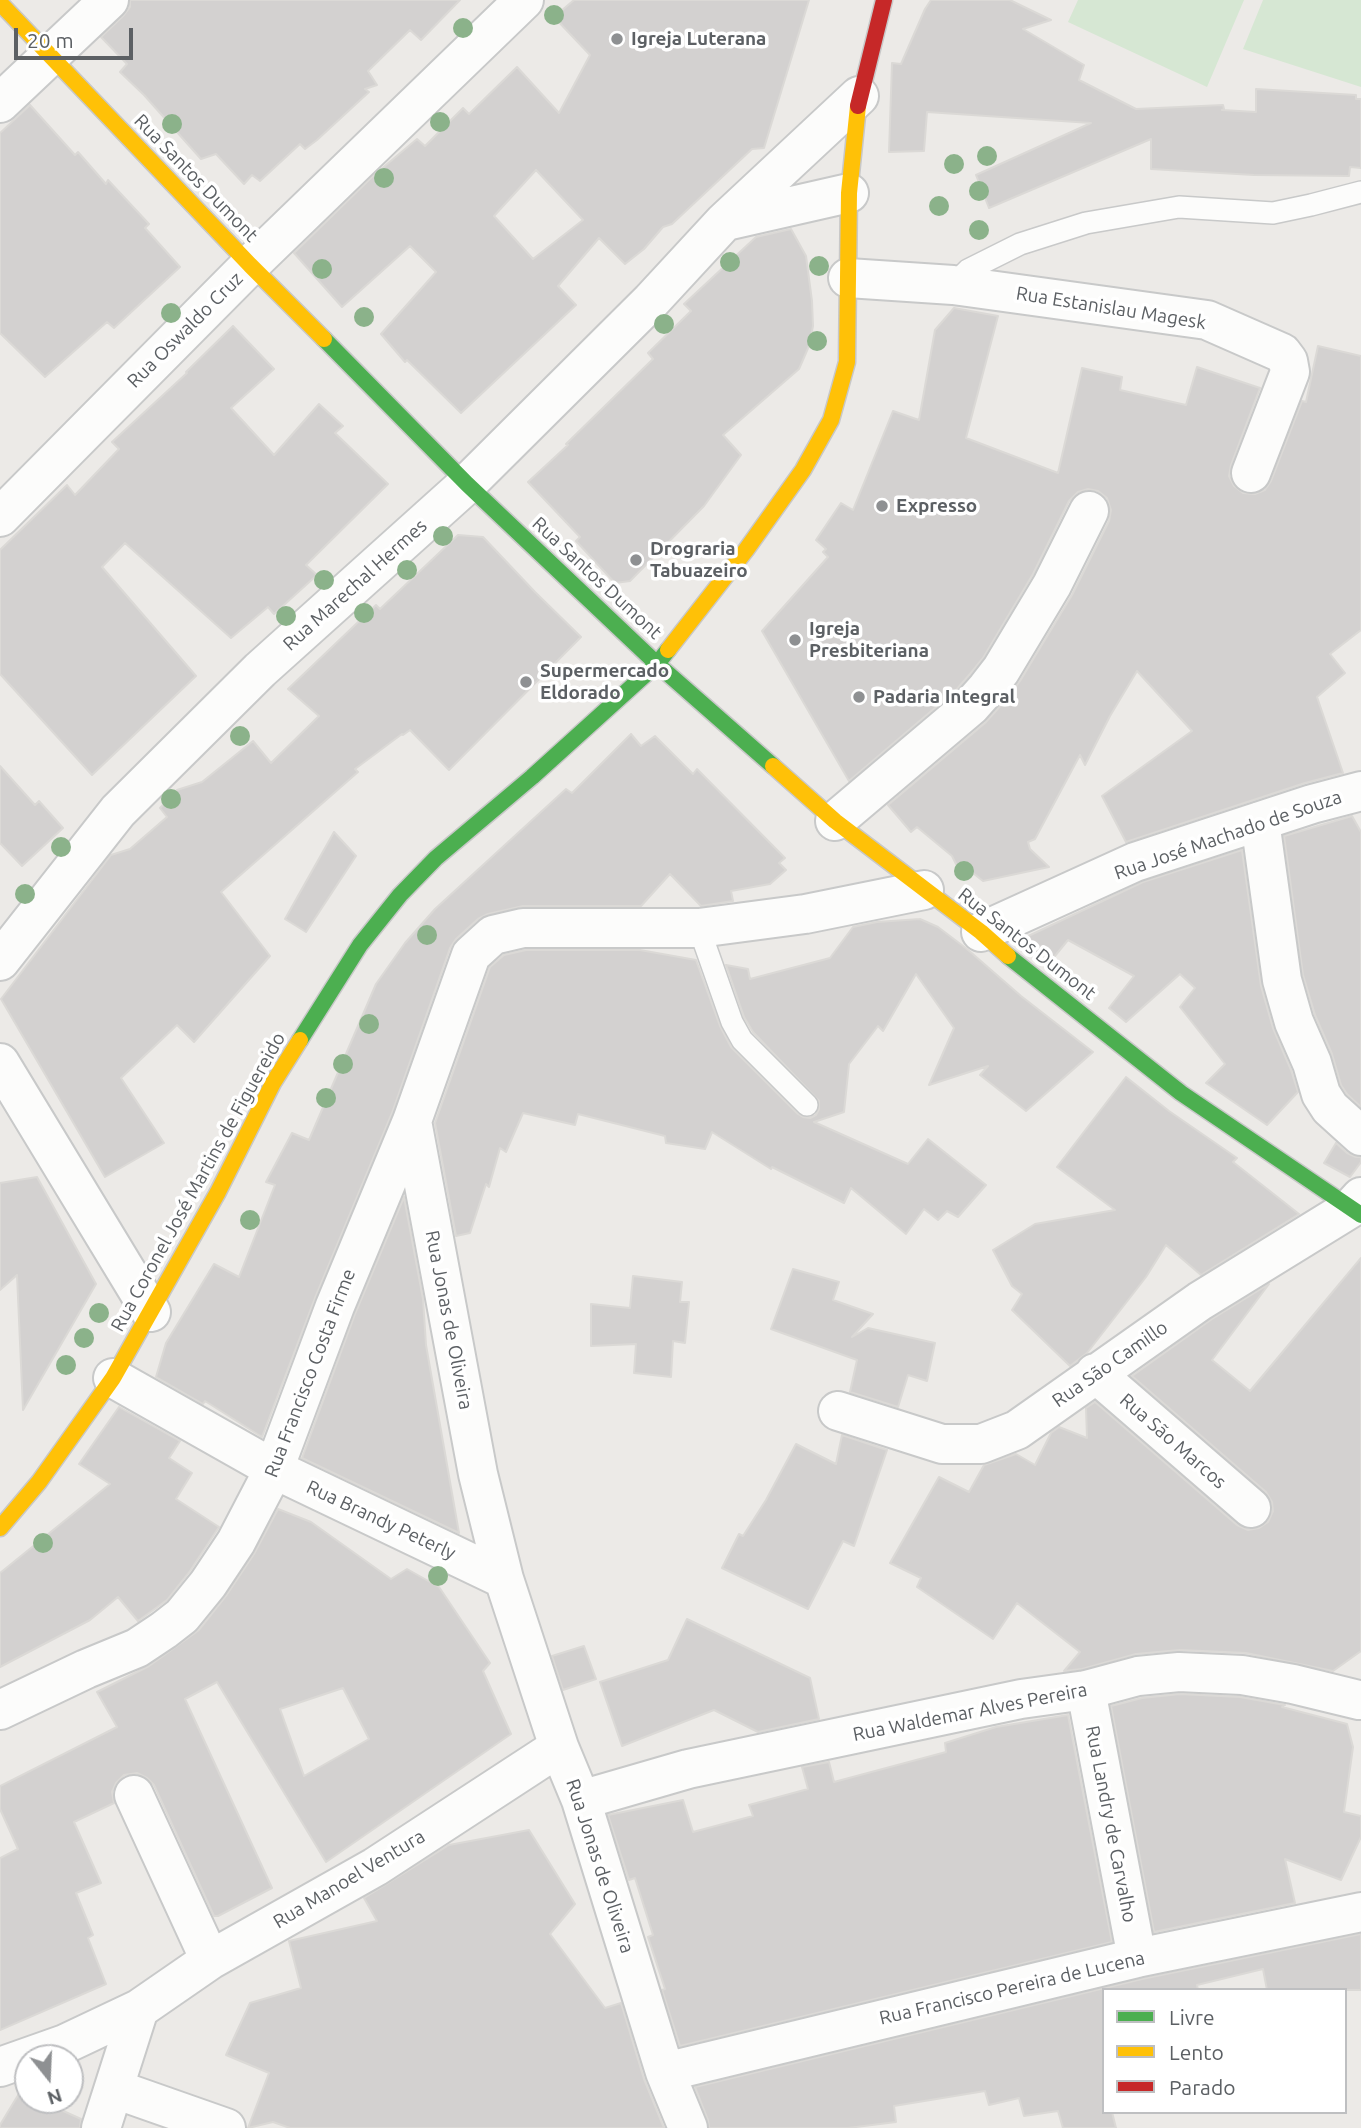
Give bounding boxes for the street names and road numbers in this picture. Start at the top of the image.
street label: Rua Santos Dumont [129,109,263,247]
street label: Rua Oswaldo Cruz [122,267,248,393]
street label: Rua Estanislau Magesk [1014,282,1208,334]
street label: Rua Santos Dumont [528,512,666,644]
street label: Rua Marechal Hermes [278,514,432,656]
street label: Rua José Machado de Souza [1111,785,1345,885]
street label: Rua Santos Dumont [954,883,1100,1005]
street label: Rua Coronel José Martins de Figuereido [106,1028,290,1336]
street label: Rua Jonas de Oliveira [420,1228,478,1412]
street label: Rua Francisco Costa Firme [260,1266,360,1480]
street label: Rua São Camillo [1048,1316,1172,1412]
street label: Rua São Marcos [1115,1389,1231,1493]
street label: Rua Brandy Peterly [303,1475,459,1565]
street label: Rua Waldemar Alves Pereira [851,1678,1089,1746]
street label: Rua Landry de Carvalho [1081,1724,1141,1924]
street label: Rua Jonas de Oliveira [561,1776,639,1956]
street label: Rua Manoel Ventura [269,1825,429,1933]
street label: Rua Francisco Pereira de Lucena [877,1946,1147,2030]

